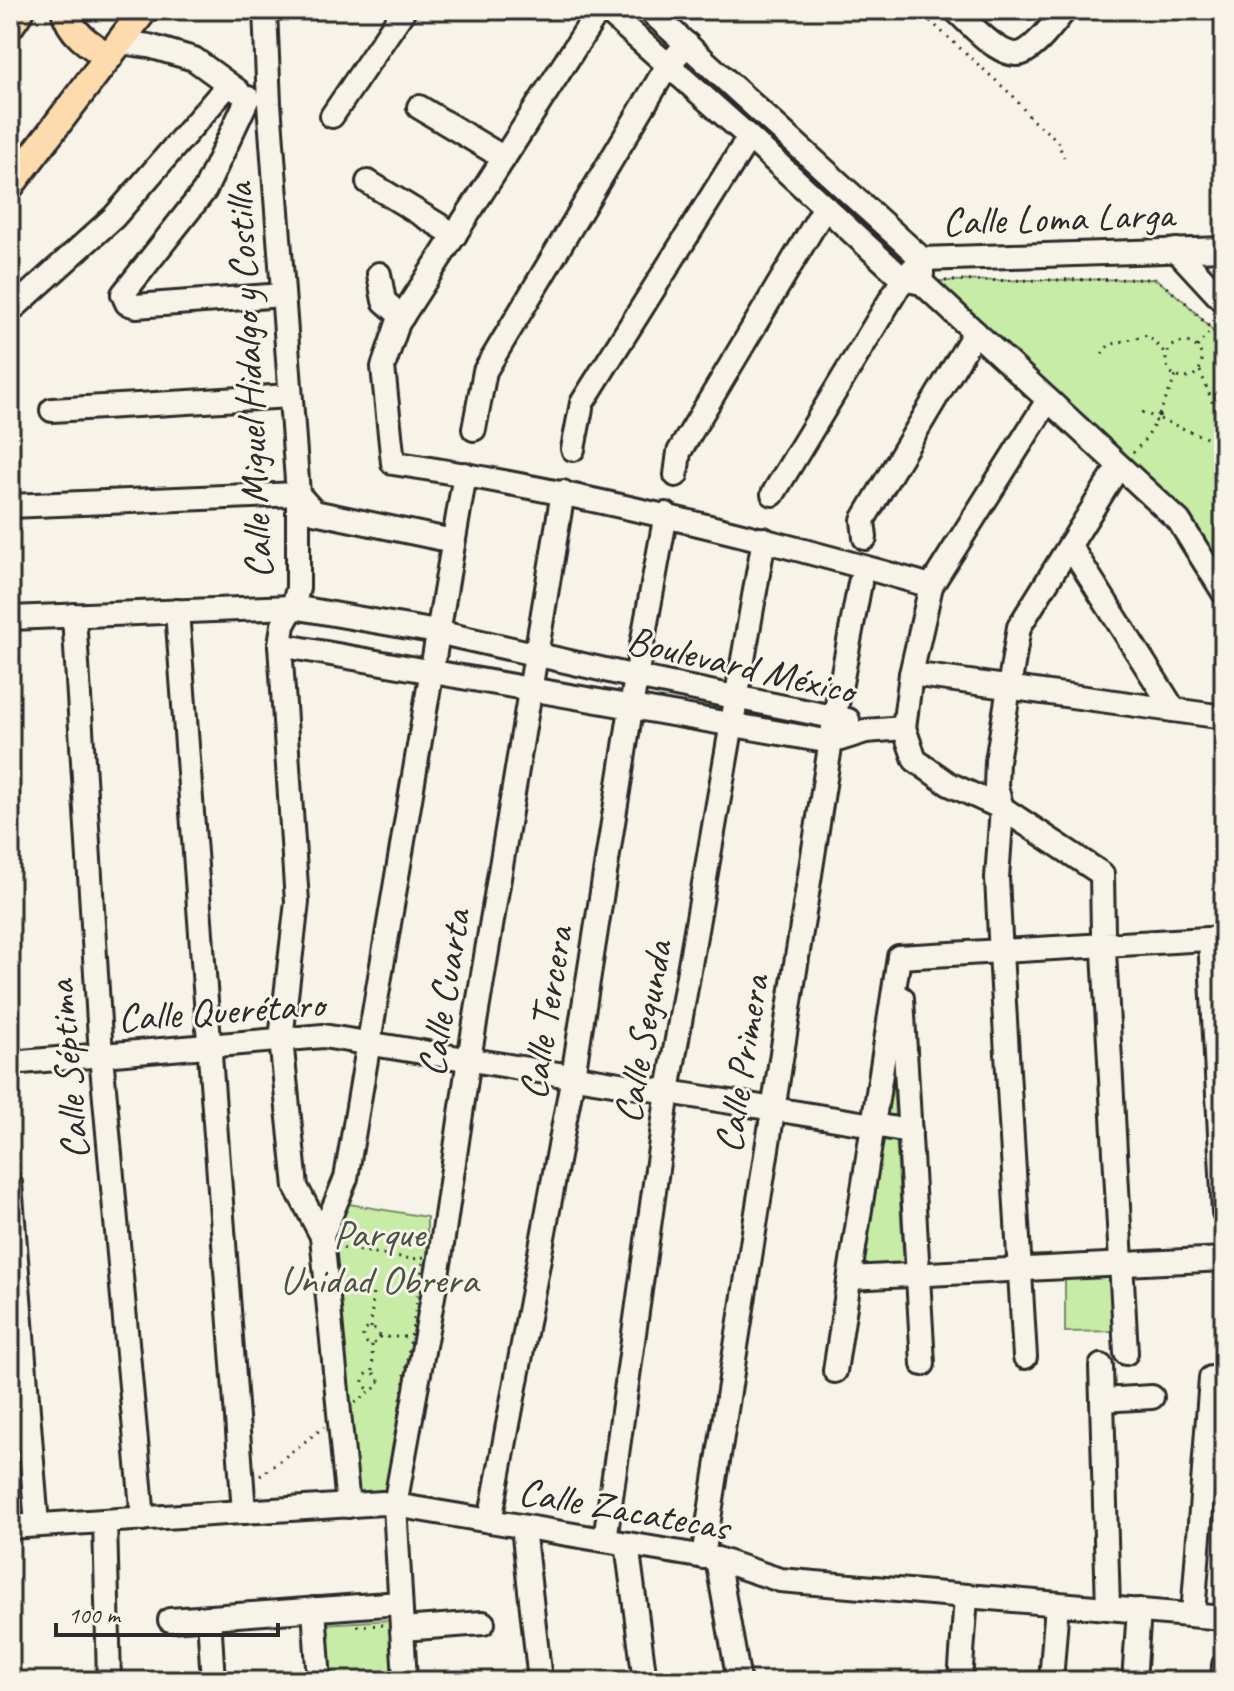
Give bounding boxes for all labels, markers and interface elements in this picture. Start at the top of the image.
street label: Calle Miguel Hidalgo y Costilla [214,179,284,580]
street label: Calle Loma Larga [942,189,1178,247]
street label: Boulevard México [623,615,863,716]
street label: Calle Cuarta [406,903,482,1080]
street label: Calle Tercera [508,920,585,1103]
street label: Calle Segunda [602,934,684,1127]
street label: Calle Primera [703,969,781,1156]
street label: Calle Séptima [35,976,101,1161]
street label: Calle Querétaro [116,979,330,1043]
park label: Parque Unidad Obrera [280,1209,481,1305]
street label: Calle Zacatecas [515,1466,736,1553]
scale bar [56,1587,278,1637]
text: 100 m [68,1600,122,1630]

